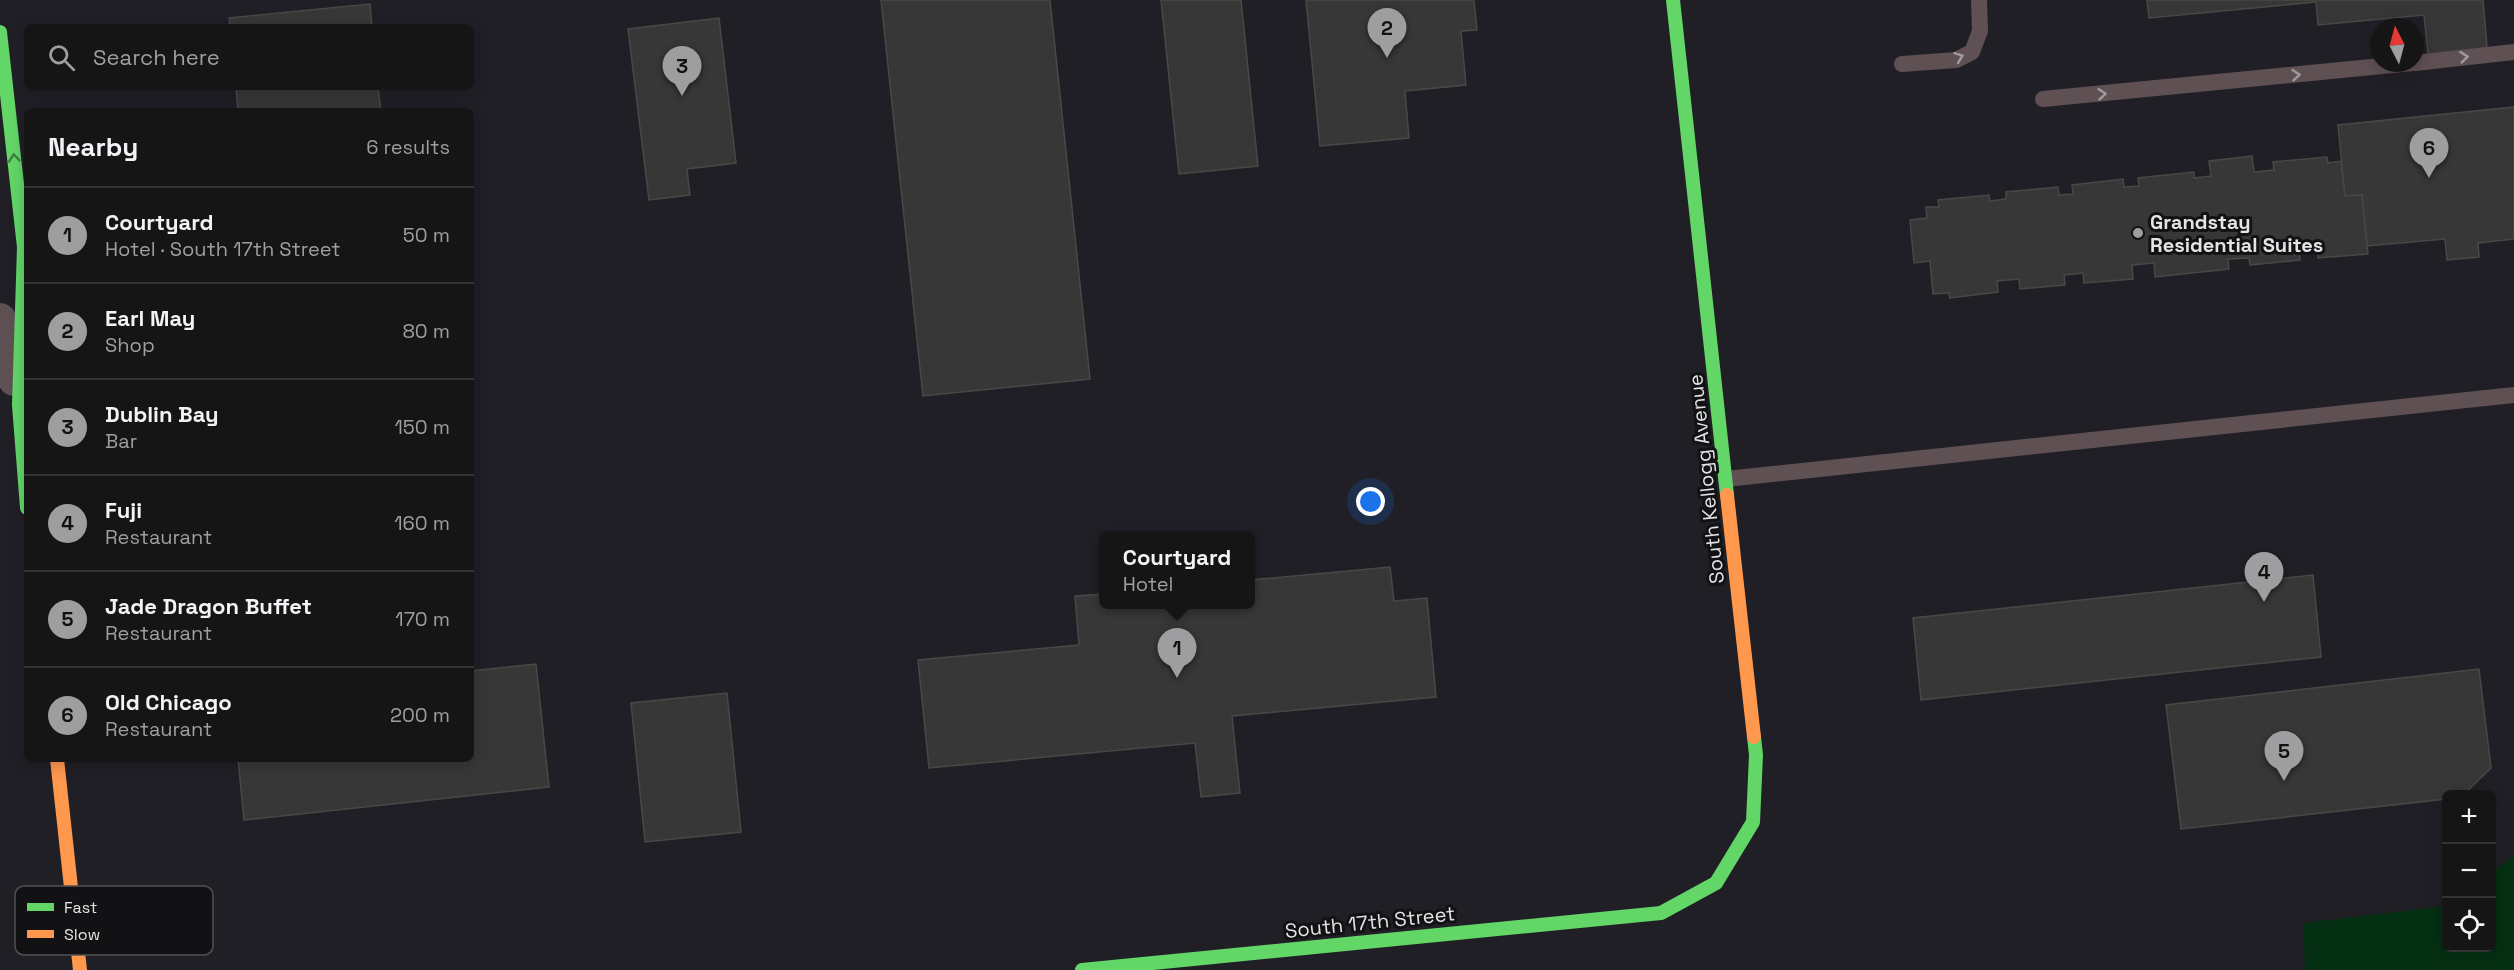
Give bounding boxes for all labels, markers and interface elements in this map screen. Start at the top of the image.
pin: 2 [1368,8,1406,58]
north arrow [2370,18,2424,72]
search box [24,24,474,90]
icon: search [45,41,78,74]
text: Search here [93,43,220,71]
pin: 3 [662,46,702,96]
one-way arrow [2460,51,2469,64]
one-way arrow [1954,52,1964,65]
one-way arrow [2291,69,2300,82]
one-way arrow [2097,88,2106,101]
pin: 6 [2410,128,2448,178]
text: Nearby [48,130,138,164]
text: 6 results [366,134,450,160]
one-way arrow [8,153,21,162]
text: Courtyard [105,208,214,236]
place label: Grandstay Residential Suites [2150,209,2323,258]
text: 1 [63,222,72,248]
text: 50 m [403,222,450,248]
marker: Grandstay Residential Suites [2131,226,2145,240]
text: Hotel · South 17th Street [105,236,341,262]
text: Earl May [105,304,195,332]
text: 2 [62,318,73,344]
text: 80 m [402,318,450,344]
text: Shop [105,332,155,358]
street label: South Kellogg Avenue [1682,373,1730,585]
text: Dublin Bay [105,400,219,428]
text: 3 [61,414,74,440]
text: 150 m [395,414,450,440]
text: Bar [105,428,137,454]
your location [1356,487,1385,516]
text: Fuji [105,496,142,524]
text: 4 [61,510,74,536]
text: 160 m [394,510,450,536]
text: Restaurant [105,524,212,550]
popup [1099,531,1255,609]
text: Courtyard [1123,543,1231,571]
pin: 4 [2244,552,2284,602]
text: Hotel [1123,571,1173,597]
text: Jade Dragon Buffet [105,592,312,620]
text: 5 [62,606,74,632]
text: 170 m [395,606,450,632]
text: Restaurant [105,620,212,646]
pin: 1 [1158,628,1196,678]
text: Old Chicago [105,688,232,716]
text: 6 [61,702,74,728]
text: 200 m [390,702,450,728]
text: Restaurant [105,716,212,742]
pin: 5 [2264,732,2304,781]
map controls [2442,790,2496,952]
button: + [2442,790,2496,844]
button: − [2442,844,2496,898]
legend [15,886,213,955]
text: Fast [64,897,97,918]
button: locate [2442,898,2496,952]
street label: South 17th Street [1284,900,1456,944]
text: Slow [64,924,100,945]

